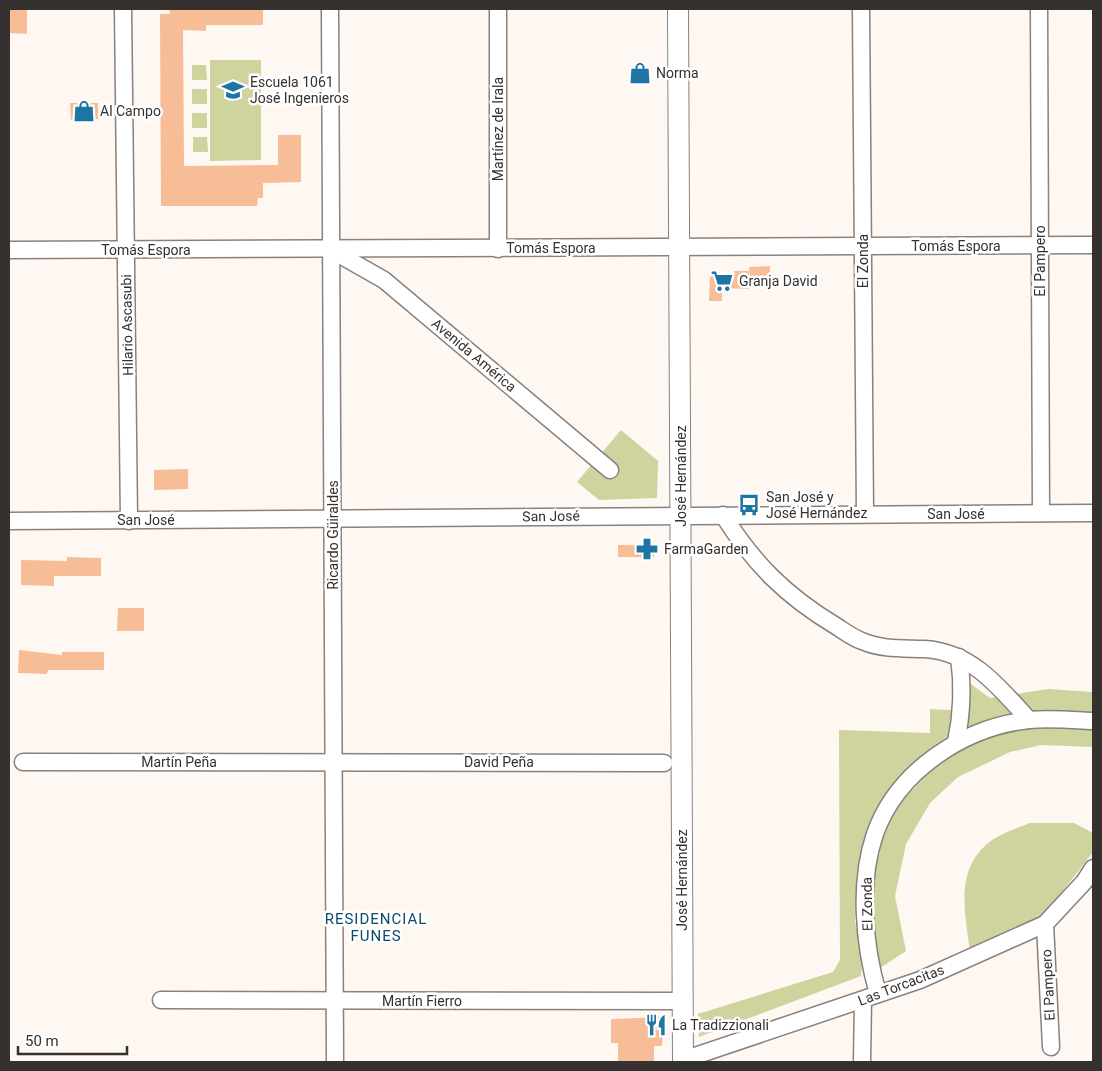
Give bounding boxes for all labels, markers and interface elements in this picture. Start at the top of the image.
shop icon: Norma [627,60,653,86]
place label: Norma [656,65,699,81]
place label: Escuela 1061 José Ingenieros [250,74,349,106]
school or university icon: Escuela 1061 José Ingenieros [220,77,246,103]
street label: Martínez de Irala [490,77,506,181]
shop icon: Al Campo [71,98,97,124]
place label: Al Campo [100,103,161,119]
street label: El Pampero [1032,225,1048,297]
street label: El Zonda [855,234,871,288]
street label: Tomás Espora [911,238,1001,254]
street label: Tomás Espora [506,240,596,256]
street label: Tomás Espora [101,242,191,258]
supermarket icon: Granja David [709,268,735,294]
place label: Granja David [739,273,818,289]
street label: Hilario Ascasubi [118,274,136,376]
street label: Avenida América [429,315,519,395]
street label: José Hernández [673,425,689,527]
street label: Ricardo Güiraldes [325,480,341,590]
place label: San José y José Hernández [766,489,867,521]
bus stop icon: San José y José Hernández [736,492,762,518]
street label: San José [927,506,985,522]
street label: San José [522,507,580,525]
street label: San José [117,512,175,528]
pharmacy icon: FarmaGarden [634,536,660,562]
place label: FarmaGarden [664,541,749,557]
street label: Martín Peña [141,754,217,770]
street label: David Peña [464,754,534,770]
street label: José Hernández [674,829,690,931]
street label: El Zonda [859,877,875,931]
district label: RESIDENCIAL FUNES [325,910,427,945]
street label: El Pampero [1038,949,1058,1021]
street label: Las Torcacitas [856,961,946,1009]
street label: Martín Fierro [382,993,462,1009]
restaurant icon: La Tradizzionali [643,1012,669,1038]
place label: La Tradizzionali [672,1017,769,1033]
scale bar [18,1024,126,1056]
text: 50 m [25,1032,59,1050]

